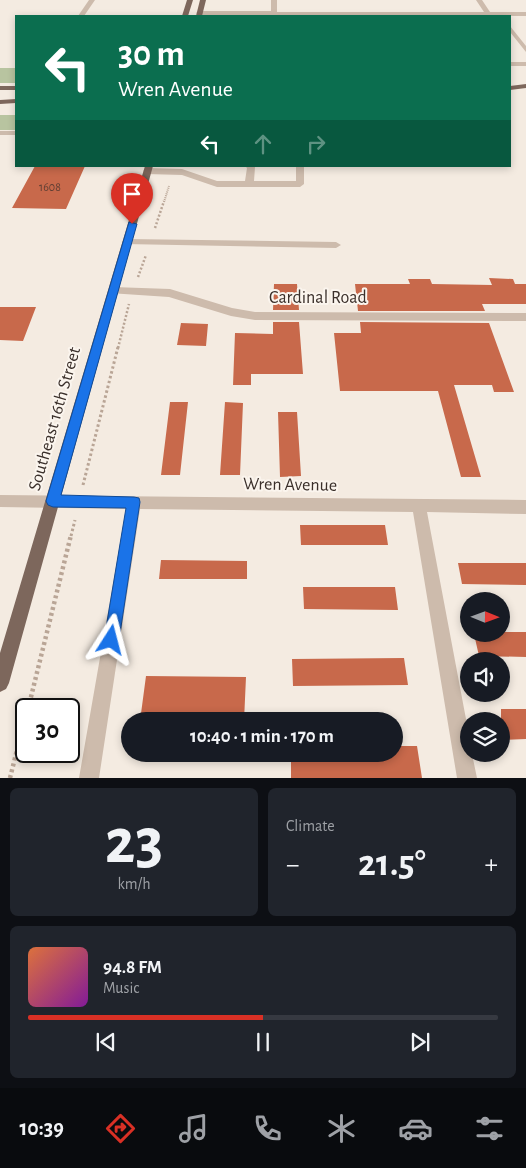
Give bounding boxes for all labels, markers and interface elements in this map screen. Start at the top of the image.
icon: left [35,35,100,100]
text: 30 m [118,37,185,72]
text: Wren Avenue [118,78,233,100]
icon: left [196,130,224,158]
icon: ahead [249,130,277,158]
icon: right [302,130,330,158]
pin [111,173,153,224]
icon: arrive [118,180,146,208]
house number: 1608 [39,181,61,193]
street label: Cardinal Road [269,289,367,307]
street label: Southeast 16th Street [26,345,84,493]
street label: Wren Avenue [243,475,337,495]
north arrow [460,592,510,642]
map controls [460,592,510,762]
position arrow [84,613,136,665]
button: sound [460,652,510,702]
speed limit sign: 30 [15,698,80,763]
button: layers [460,712,510,762]
text: 10:40 · 1 min · 170 m [190,727,334,746]
text: 23 [105,810,163,875]
text: Climate [286,818,335,834]
text: 21.5° [358,845,426,883]
text: − [286,851,299,879]
text: + [485,851,498,879]
text: km/h [117,876,151,892]
text: 94.8 FM [103,958,162,977]
text: Music [103,980,139,996]
icon: previous [92,1028,120,1056]
icon: pause [249,1028,277,1056]
icon: next [406,1028,434,1056]
icon: directions [103,1111,138,1146]
icon: music [176,1111,211,1146]
icon: phone [250,1111,285,1146]
icon: climate [324,1111,359,1146]
icon: car [398,1111,433,1146]
icon: filters [472,1111,507,1146]
text: 10:39 [19,1117,64,1139]

